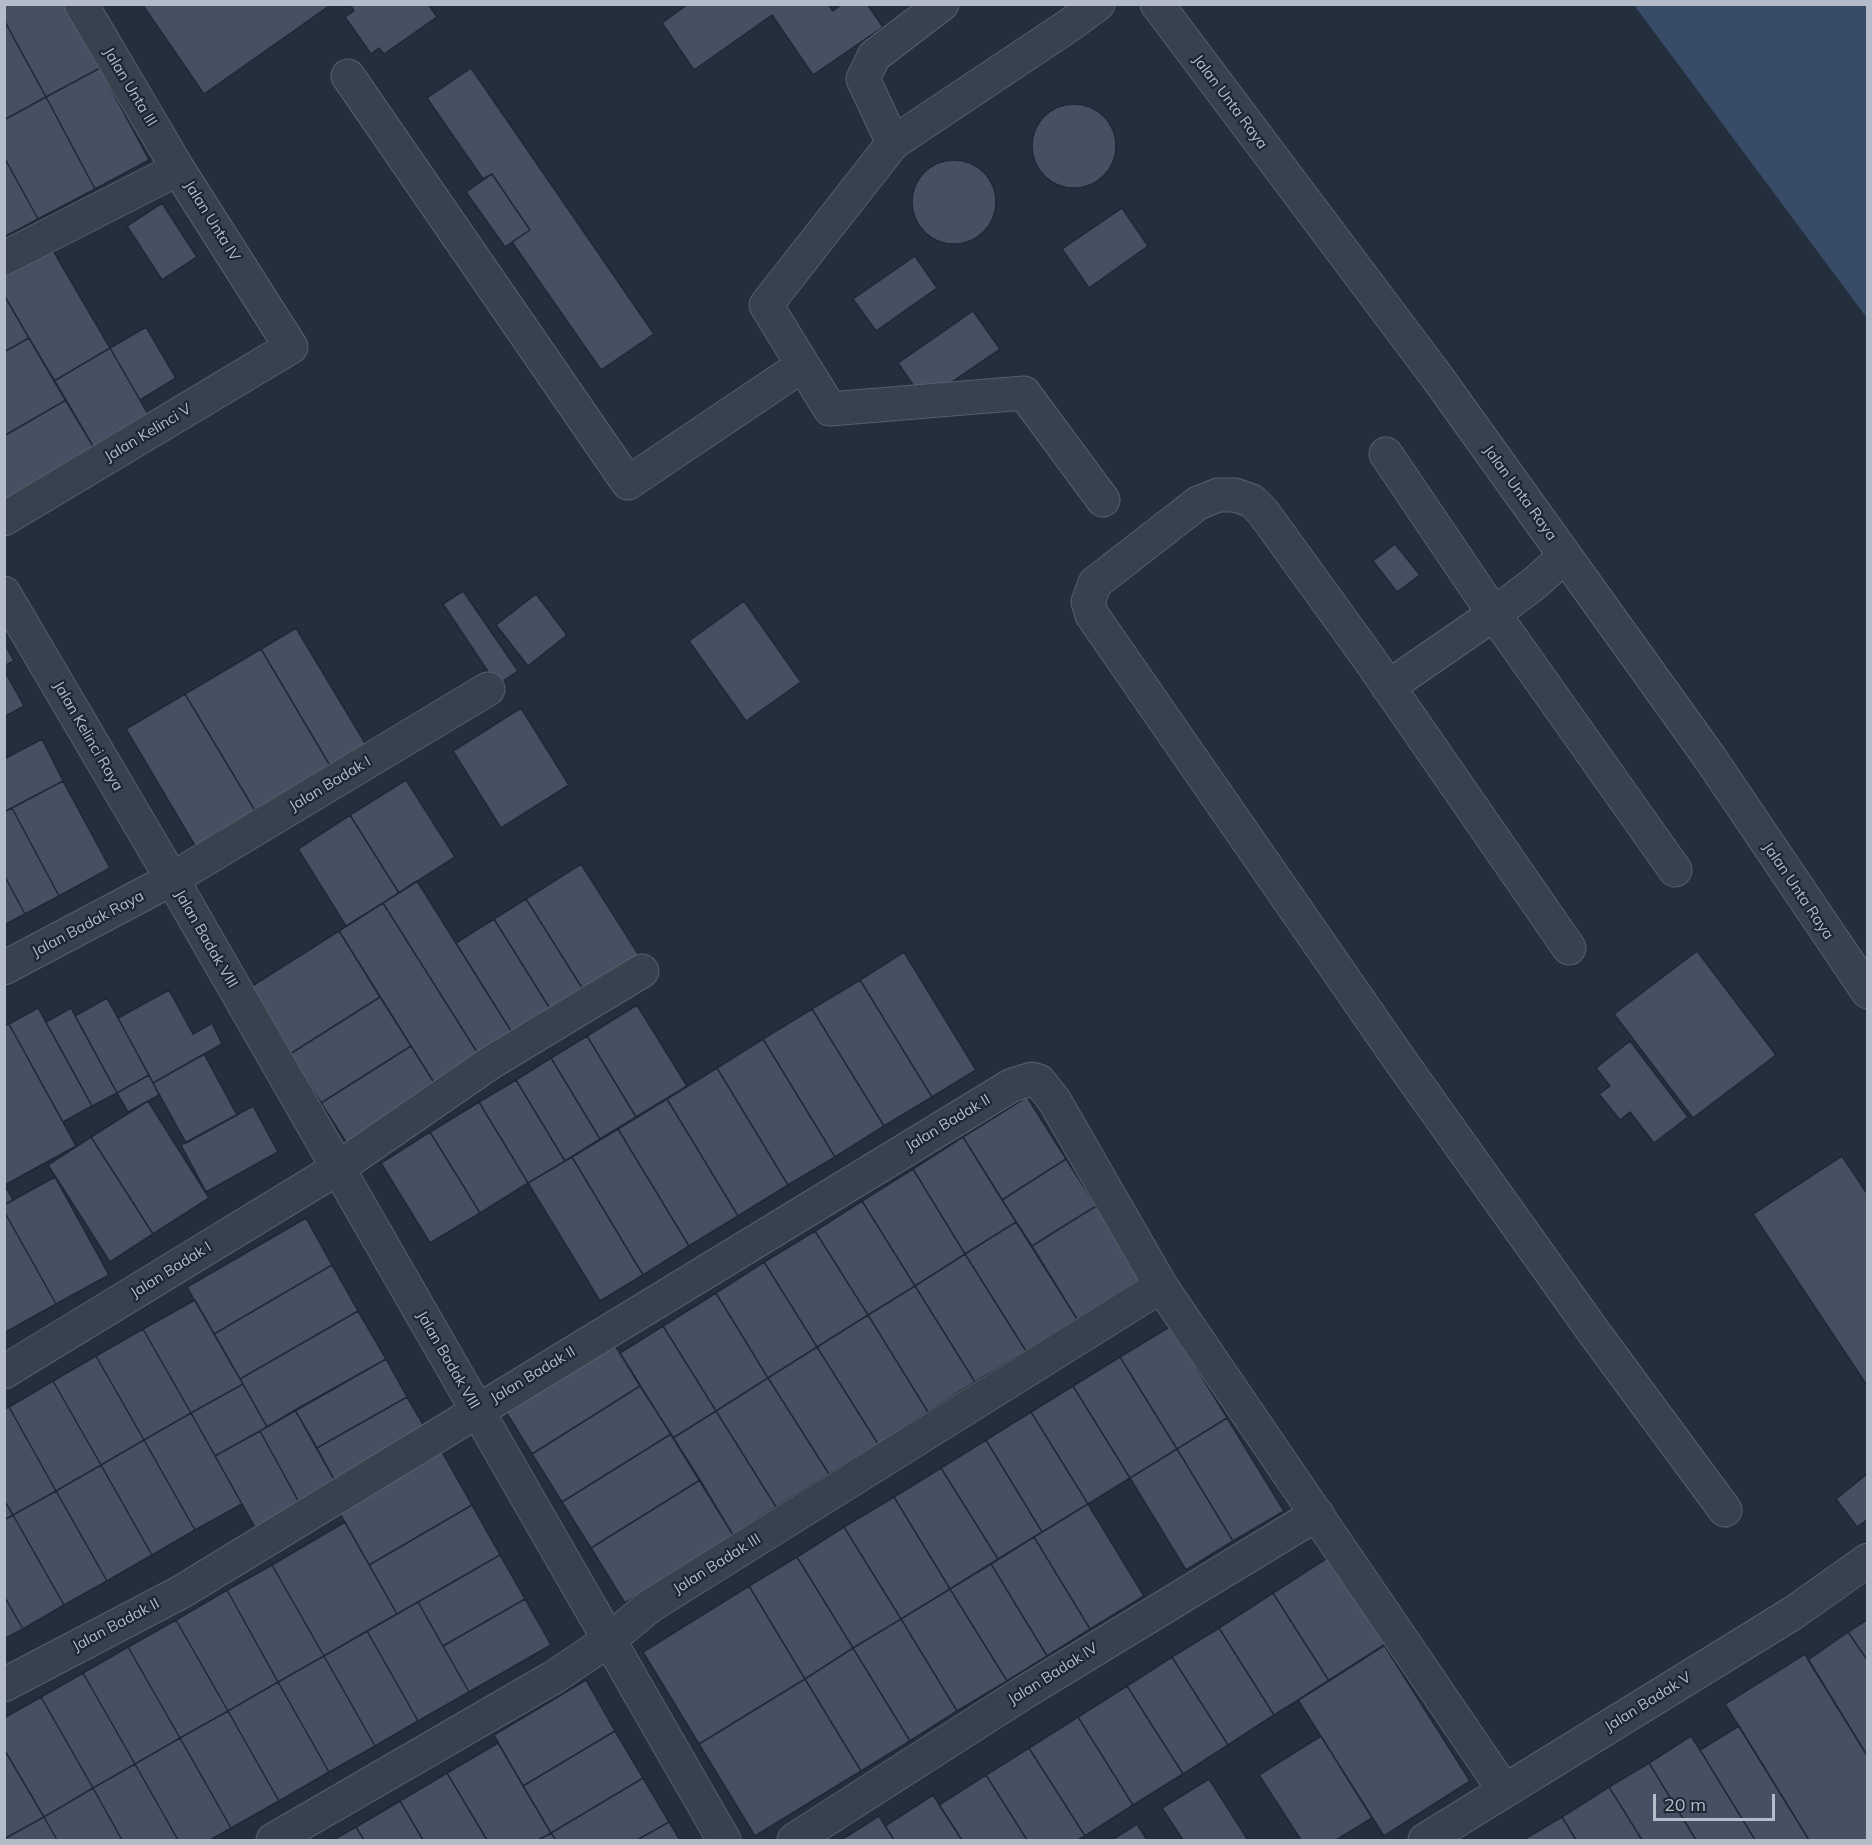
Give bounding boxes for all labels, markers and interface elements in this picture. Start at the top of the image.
street label: Jalan Unta III [99,44,161,130]
street label: Jalan Unta Raya [1189,51,1271,153]
street label: Jalan Unta IV [180,177,244,265]
street label: Jalan Kelinci V [101,400,195,466]
street label: Jalan Unta Raya [1479,442,1561,544]
street label: Jalan Kelinci Raya [49,678,127,794]
street label: Jalan Badak I [286,753,374,815]
street label: Jalan Unta Raya [1759,839,1837,943]
street label: Jalan Badak Raya [29,887,147,961]
street label: Jalan Badak VIII [171,887,241,991]
street label: Jalan Badak II [902,1091,994,1155]
street label: Jalan Badak I [127,1238,215,1302]
street label: Jalan Badak VIII [413,1308,483,1412]
street label: Jalan Badak II [487,1343,579,1407]
street label: Jalan Badak III [670,1530,764,1598]
street label: Jalan Badak II [69,1595,163,1655]
street label: Jalan Badak IV [1005,1639,1101,1709]
street label: Jalan Badak V [1601,1668,1695,1736]
scale bar [1656,1782,1778,1820]
text: 20 m [1664,1793,1706,1816]

